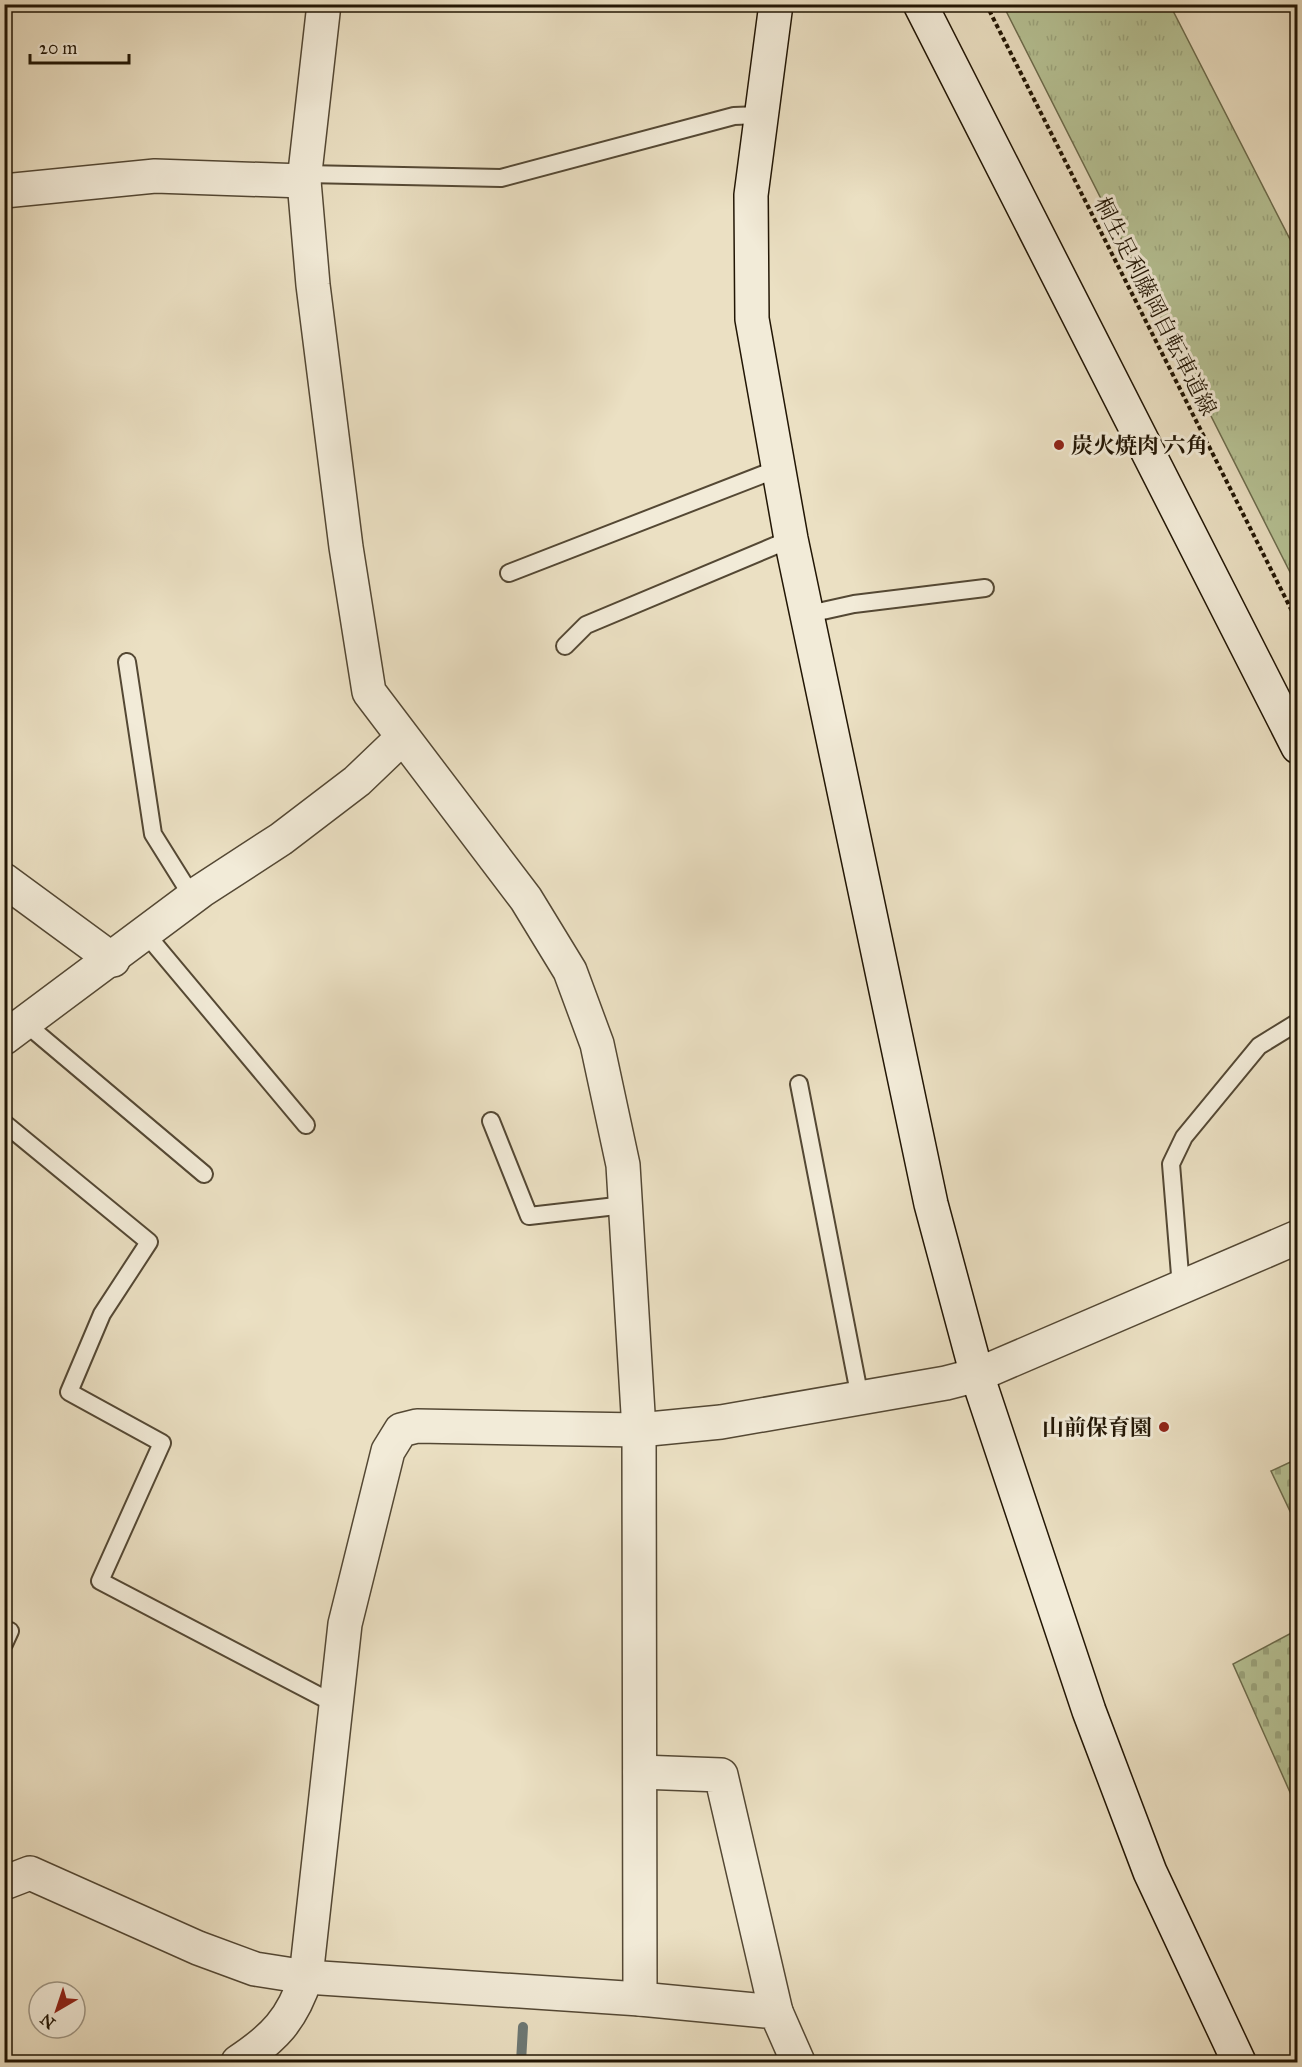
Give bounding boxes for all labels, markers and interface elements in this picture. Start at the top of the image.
scale bar [30,27,129,65]
text: 20 m [39,37,77,59]
street label: 桐生足利藤岡自転車道線 [1089,192,1223,420]
place label: 炭火焼肉 六角 [1071,432,1208,459]
marker: 炭火焼肉 六角 [1052,438,1066,452]
place label: 山前保育園 [1042,1414,1152,1441]
marker: 山前保育園 [1157,1420,1171,1434]
north arrow [27,1980,87,2040]
text: N [36,2009,59,2033]

